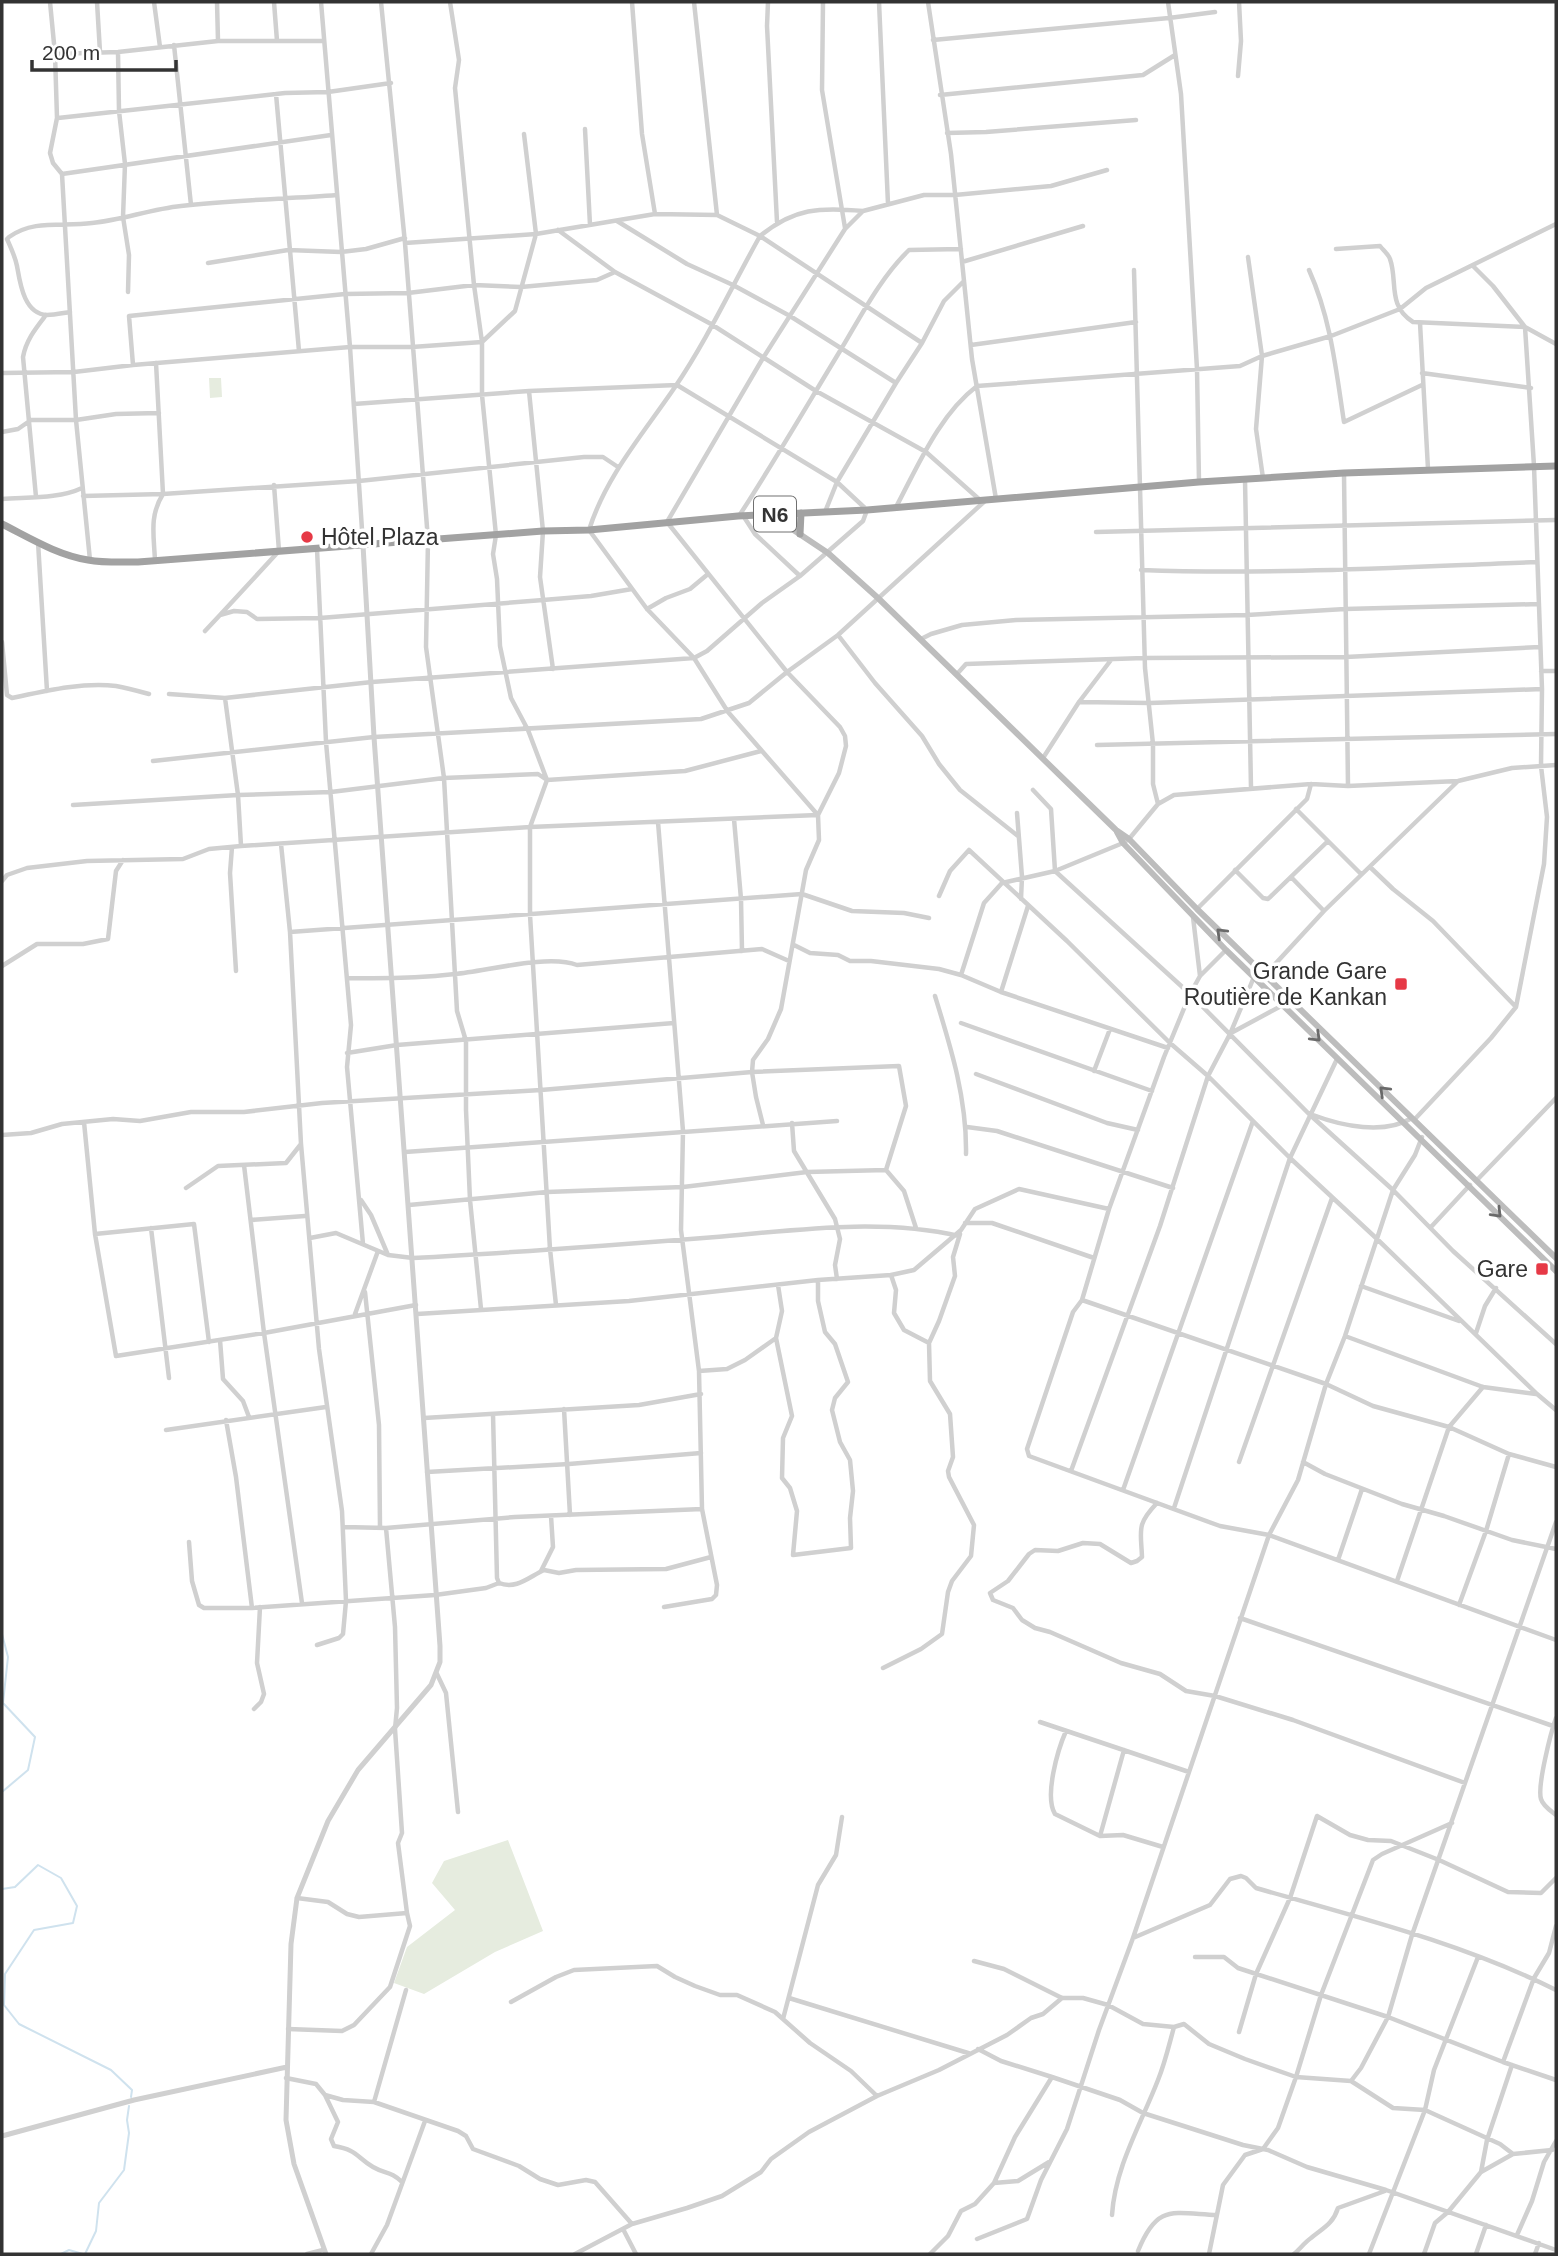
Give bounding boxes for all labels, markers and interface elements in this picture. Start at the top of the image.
scale bar [32,28,175,72]
text: 200 m [42,41,100,64]
road number: N6 [754,496,796,532]
place label: Hôtel Plaza [321,524,439,550]
marker: Hôtel Plaza [299,529,315,545]
one-way arrow [1216,928,1229,941]
place label: Grande Gare Routière de Kankan [1184,958,1387,1010]
marker: Grande Gare Routière de Kankan [1393,976,1409,992]
one-way arrow [1308,1029,1321,1042]
one-way arrow [1379,1087,1392,1100]
one-way arrow [1489,1205,1501,1217]
place label: Gare [1477,1256,1528,1282]
marker: Gare [1534,1261,1550,1277]

